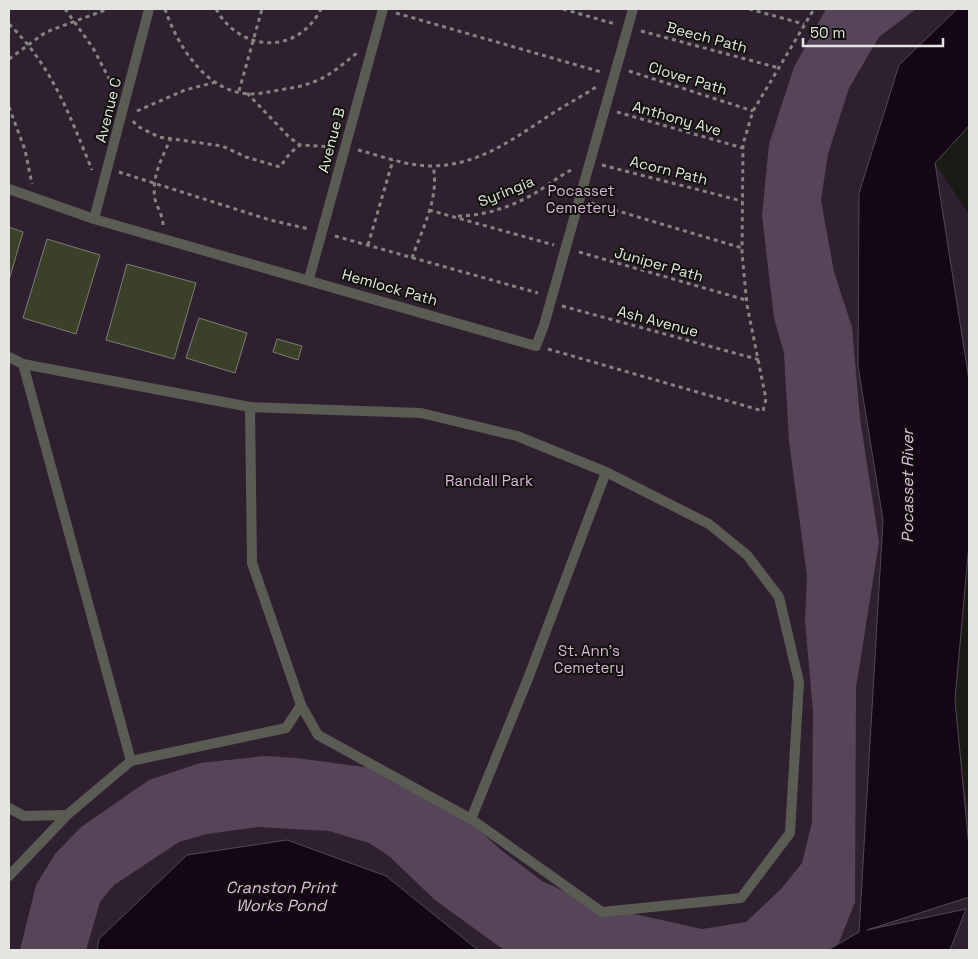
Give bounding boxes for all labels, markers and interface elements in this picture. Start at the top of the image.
scale bar [803,15,943,47]
street label: Beech Path [665,17,749,57]
text: 50 m [810,23,845,42]
street label: Clover Path [646,57,730,99]
street label: Avenue C [91,75,125,145]
street label: Anthony Ave [630,96,724,140]
street label: Avenue B [313,105,349,175]
street label: Acorn Path [628,151,710,189]
street label: Syringia [475,171,537,211]
park label: Pocasset Cemetery [546,181,616,217]
street label: Juniper Path [612,242,706,286]
street label: Hemlock Path [340,264,440,310]
street label: Ash Avenue [615,301,701,341]
water label: Pocasset River [897,427,918,543]
park label: Randall Park [445,471,533,490]
park label: St. Ann's Cemetery [554,641,624,677]
water label: Cranston Print Works Pond [226,877,338,916]

